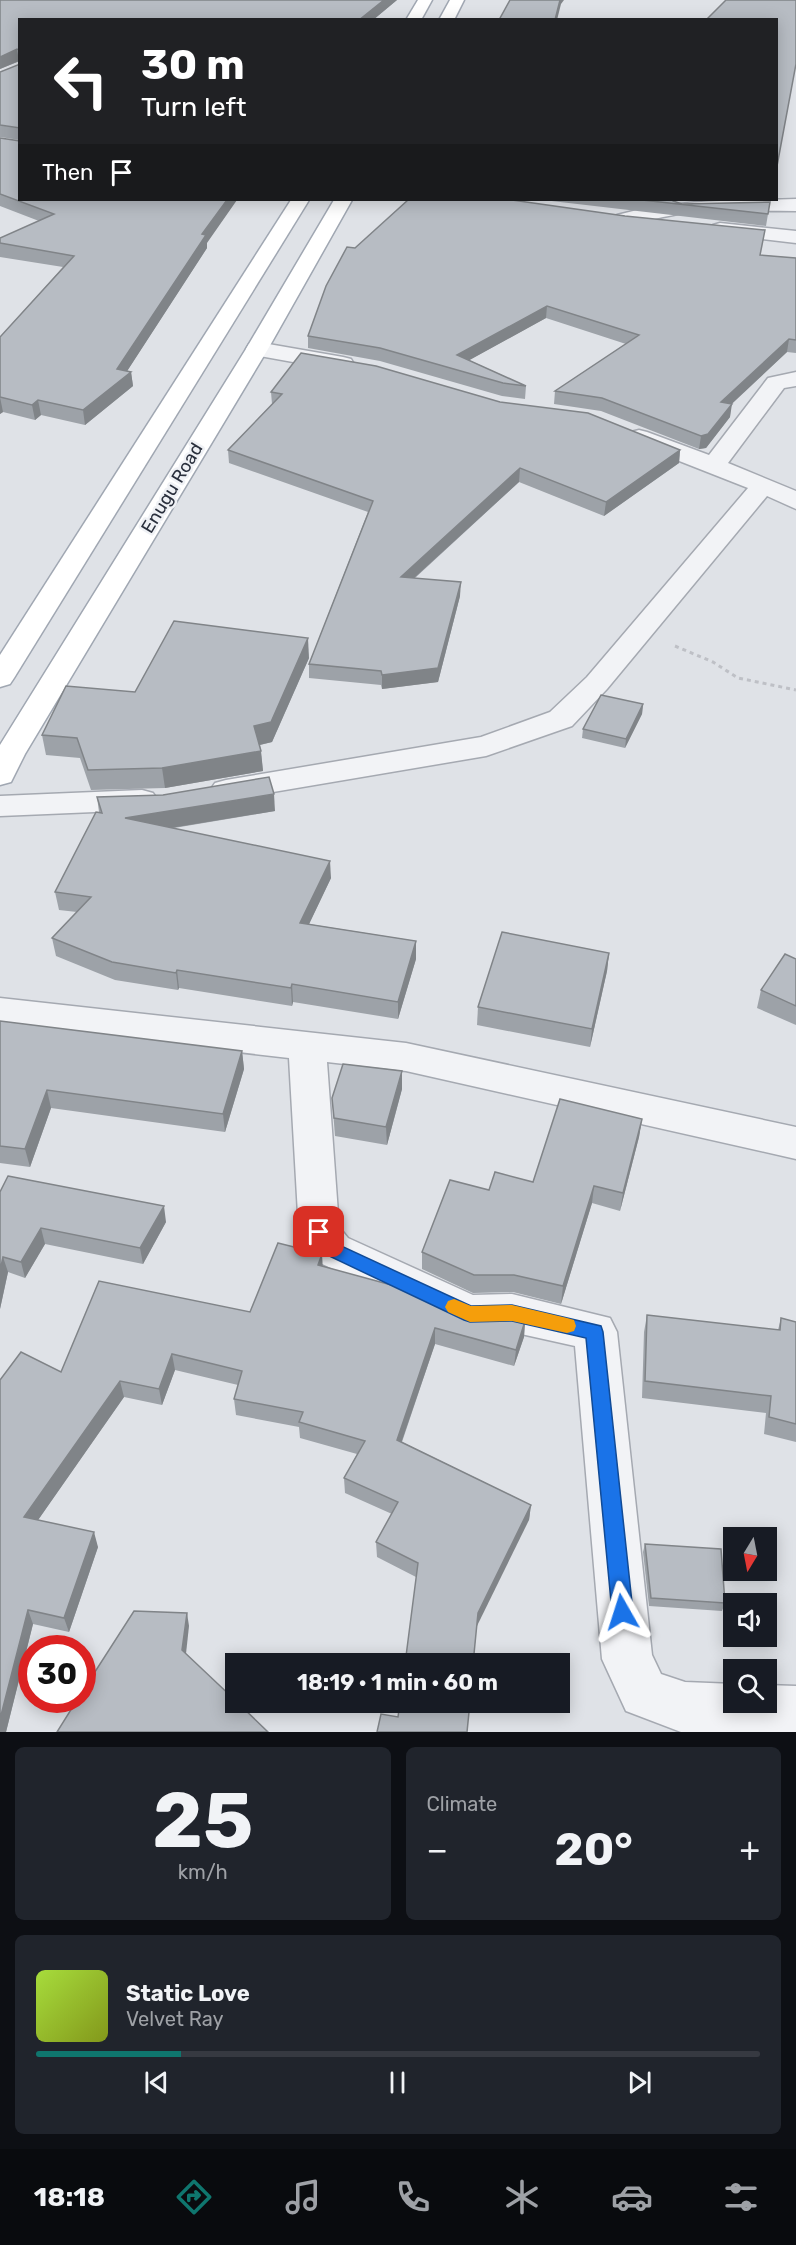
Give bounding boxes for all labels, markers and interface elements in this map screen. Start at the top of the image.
text: 30 m [141,40,245,90]
icon: left [42,42,120,120]
text: Turn left [141,91,246,123]
icon: arrive [105,156,138,189]
text: Then [42,159,93,186]
street label: Enugu Road [136,439,208,537]
pin [293,1206,344,1257]
icon: arrive [302,1215,335,1248]
north arrow [723,1527,777,1581]
map controls [723,1527,777,1713]
position arrow [590,1580,654,1644]
button: sound [723,1593,777,1647]
speed limit sign: 30 [18,1635,96,1713]
button: search [723,1659,777,1713]
text: 18:19 · 1 min · 60 m [297,1669,498,1696]
text: 25 [152,1774,253,1867]
text: Climate [427,1792,497,1816]
text: 20° [555,1823,633,1876]
text: − [427,1830,448,1869]
text: + [739,1830,760,1869]
text: km/h [178,1860,228,1884]
text: Static Love [126,1980,250,2007]
text: Velvet Ray [126,2007,224,2031]
icon: previous [140,2066,173,2099]
icon: pause [381,2066,414,2099]
icon: next [623,2066,656,2099]
icon: directions [173,2176,215,2218]
icon: music [282,2176,324,2218]
icon: phone [392,2176,434,2218]
icon: climate [501,2176,543,2218]
icon: car [611,2176,653,2218]
icon: filters [720,2176,762,2218]
text: 18:18 [34,2181,105,2213]

